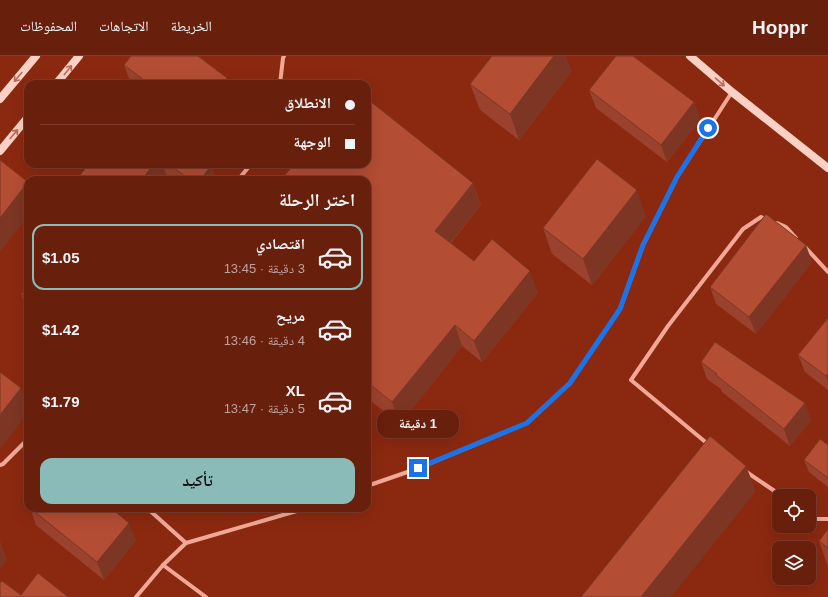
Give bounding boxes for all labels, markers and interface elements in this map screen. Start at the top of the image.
text: Hoppr [752,17,808,38]
text: المحفوظات [20,18,77,34]
text: الاتجاهات [99,18,149,34]
text: الخريطة [171,18,212,34]
one-way arrow [63,65,72,75]
one-way arrow [13,72,22,83]
one-way arrow [714,77,725,86]
text: الانطلاق [285,94,331,111]
route start [699,119,717,137]
one-way arrow [9,129,19,139]
text: الوجهة [293,133,331,150]
text: اختر الرحلة [279,190,355,210]
text: اقتصادي [256,235,305,252]
icon: car [317,239,353,275]
text: $1.05 [42,249,80,266]
text: 3 دقيقة · 13:45 [224,261,305,276]
text: مريح [276,307,305,324]
icon: car [317,311,353,347]
text: $1.42 [42,321,80,338]
text: 4 دقيقة · 13:46 [224,333,305,348]
text: XL [286,382,305,399]
icon: car [317,383,353,419]
text: $1.79 [42,393,80,410]
text: 5 دقيقة · 13:47 [224,401,305,416]
callout: 1 دقيقة [377,410,459,438]
text: 1 دقيقة [399,416,437,431]
button: تأكيد [40,458,355,504]
route end [409,459,427,477]
map controls [772,489,816,585]
button: locate [772,489,816,533]
button: layers [772,541,816,585]

